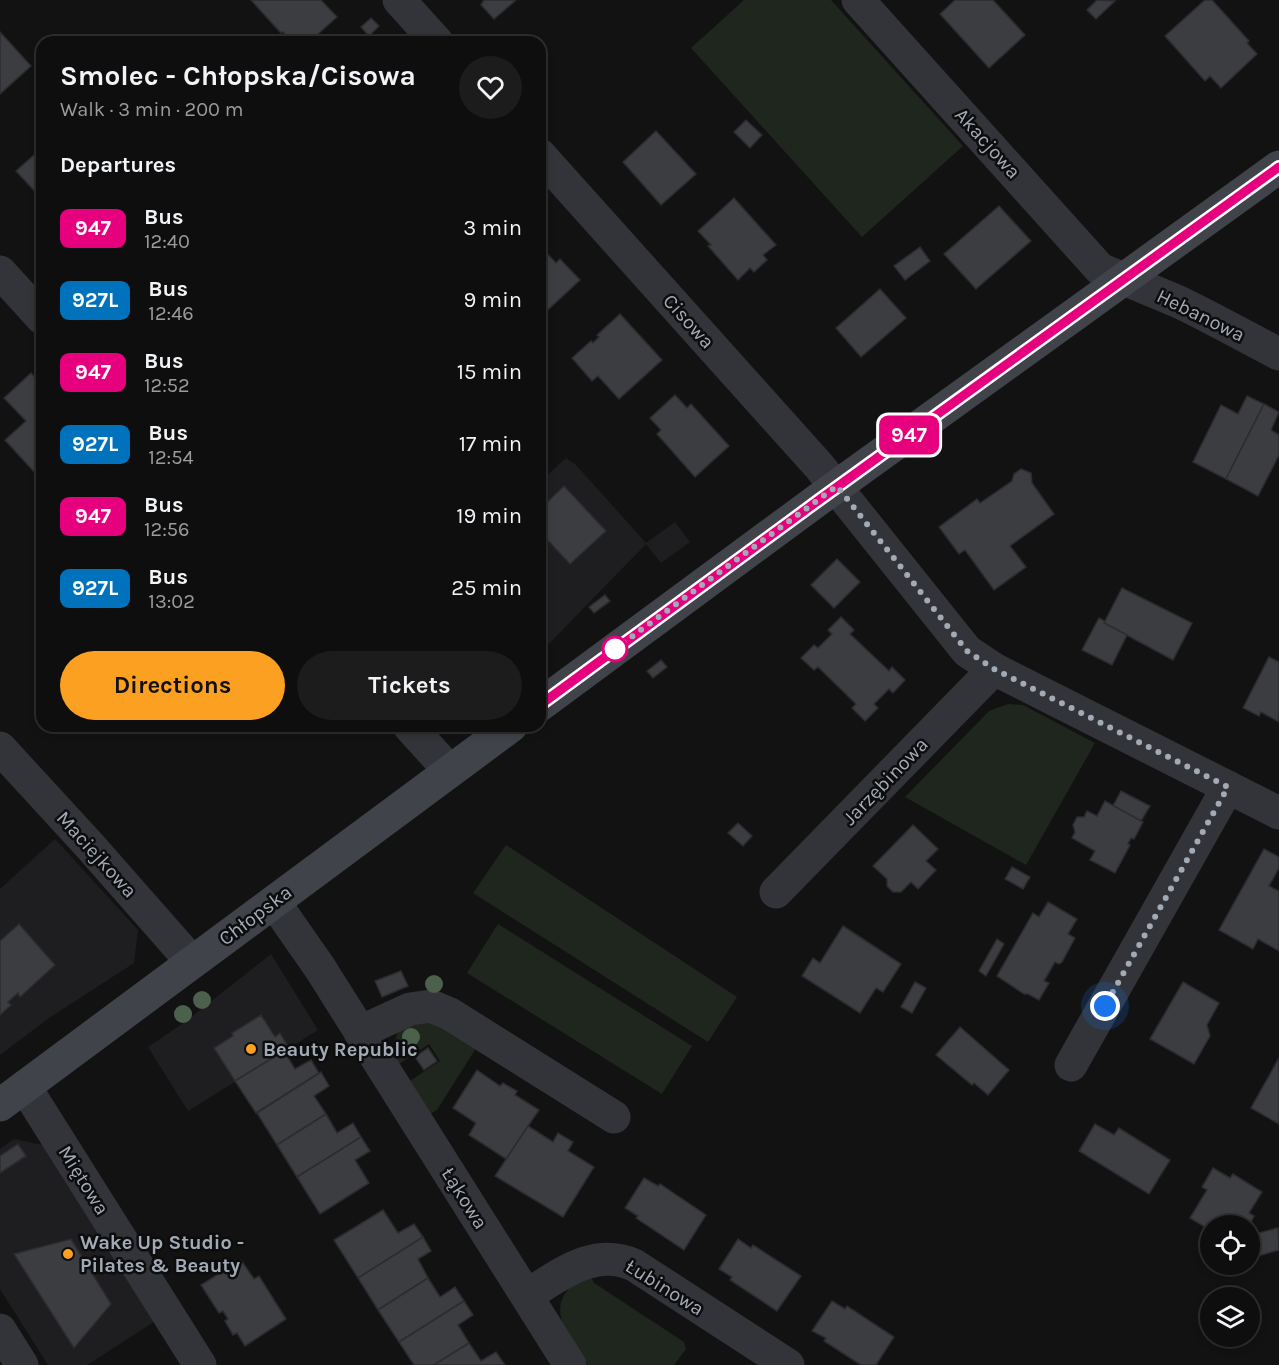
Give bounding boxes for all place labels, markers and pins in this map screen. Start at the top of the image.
unlabelled marker [602,636,628,662]
place label: Beauty Republic [263,1038,418,1061]
marker: Beauty Republic [244,1042,258,1056]
place label: Wake Up Studio - Pilates & Beauty [80,1231,244,1277]
marker: Wake Up Studio - Pilates & Beauty [61,1247,75,1261]

